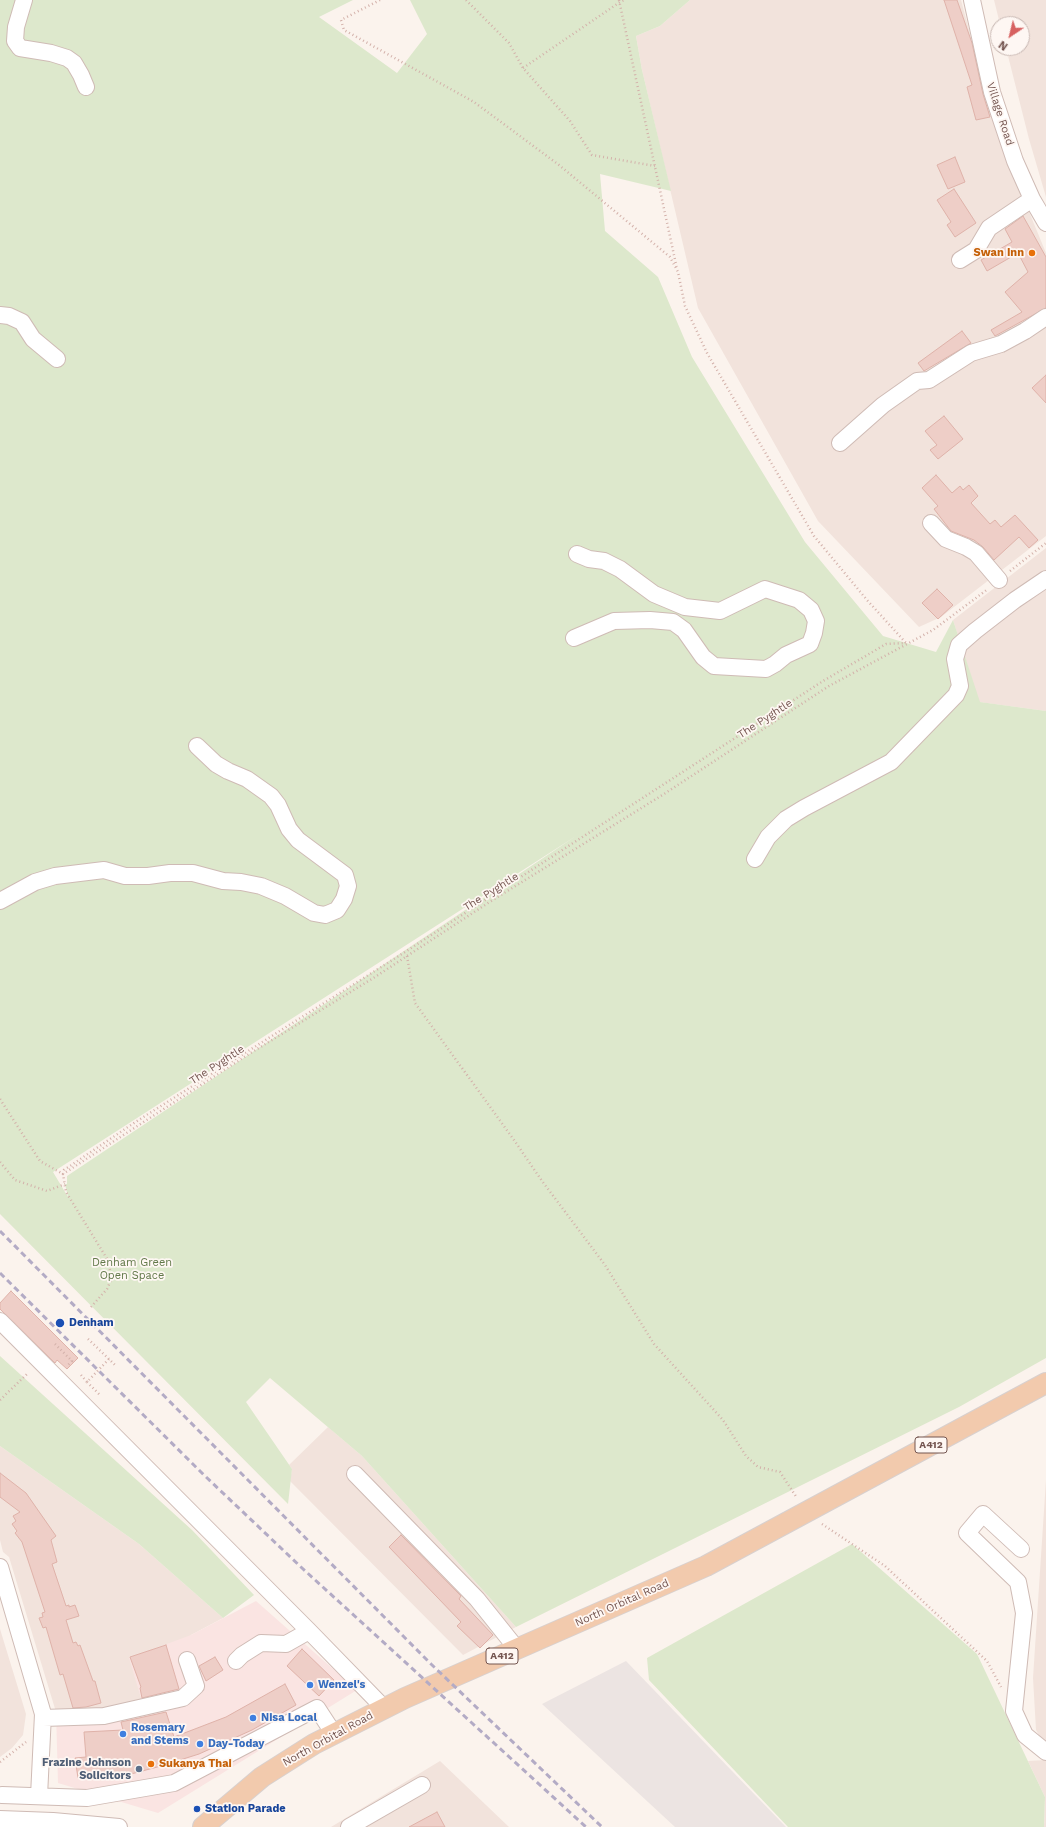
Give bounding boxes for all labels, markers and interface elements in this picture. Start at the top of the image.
north arrow [990,16,1030,56]
text: N [996,38,1010,53]
street label: Village Road [984,81,1016,147]
place label: Swan Inn [974,246,1024,260]
marker: Swan Inn [1027,248,1037,258]
street label: The Pyghtle [735,696,795,742]
street label: The Pyghtle [461,870,521,914]
street label: The Pyghtle [187,1042,247,1088]
park label: Denham Green Open Space [92,1256,172,1282]
place label: Denham [69,1316,114,1330]
marker: Denham [54,1317,66,1329]
road number: A412 [915,1437,947,1453]
street label: North Orbital Road [573,1576,671,1630]
road number: A412 [486,1648,518,1664]
place label: Wenzel's [318,1678,365,1692]
marker: Wenzel's [305,1680,315,1690]
street label: North Orbital Road [281,1709,375,1769]
place label: Nisa Local [261,1711,317,1725]
marker: Nisa Local [248,1713,258,1723]
place label: Rosemary and Stems [131,1721,189,1747]
marker: Rosemary and Stems [118,1729,128,1739]
place label: Day-Today [208,1737,265,1751]
marker: Day-Today [195,1739,205,1749]
place label: Frazine Johnson Solicitors [42,1756,131,1782]
place label: Sukanya Thai [159,1757,232,1771]
marker: Sukanya Thai [146,1759,156,1769]
marker: Frazine Johnson Solicitors [134,1764,144,1774]
place label: Station Parade [205,1802,286,1816]
marker: Station Parade [192,1804,202,1814]

